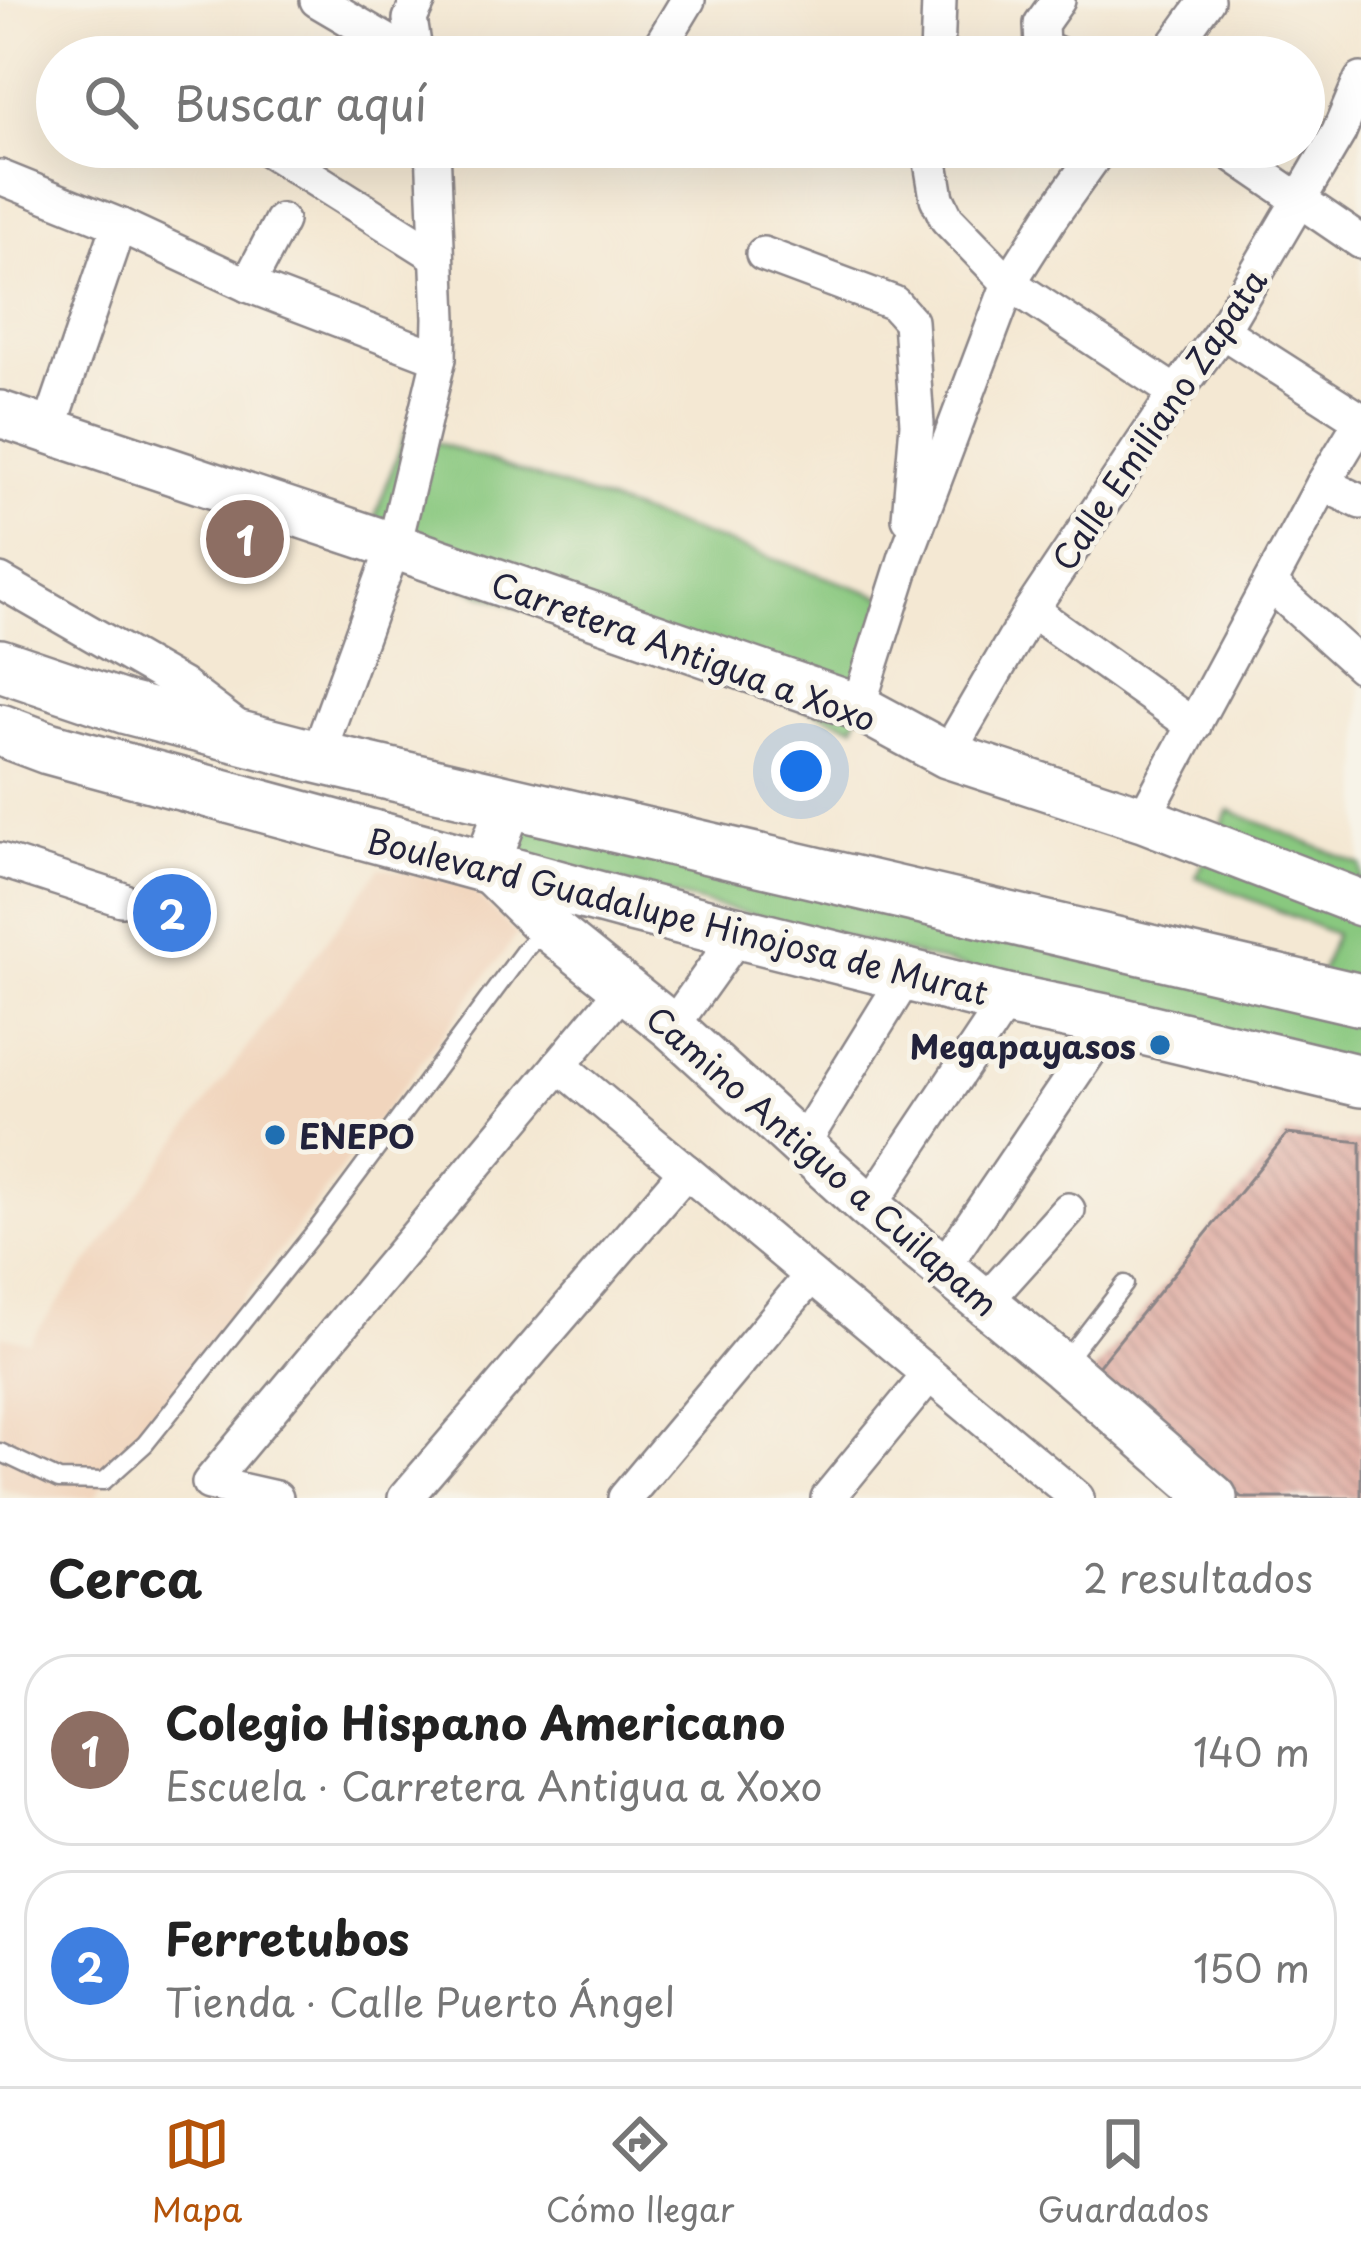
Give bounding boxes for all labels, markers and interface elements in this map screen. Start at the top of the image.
search box [36,36,1325,168]
text: Buscar aquí [174,68,427,136]
icon: search [78,69,144,135]
street label: Calle Emiliano Zapata [1038,258,1278,580]
pin: 1 [206,494,284,584]
street label: Carretera Antigua a Xoxo [485,557,883,743]
your location [771,741,831,801]
street label: Boulevard Guadalupe Hinojosa de Murat [362,814,994,1016]
pin: 2 [133,868,211,958]
street label: Camino Antiguo a Cuilapam [636,993,1010,1327]
place label: Megapayasos [910,1020,1136,1070]
marker: Megapayasos [1147,1032,1173,1058]
place label: ENEPO [299,1110,415,1160]
marker: ENEPO [262,1122,288,1148]
text: Cerca [48,1538,202,1615]
text: 2 resultados [1083,1547,1313,1606]
text: Colegio Hispano Americano [165,1687,785,1755]
text: 1 [81,1721,99,1780]
text: 140 m [1193,1721,1310,1780]
text: Escuela · Carretera Antigua a Xoxo [165,1755,822,1814]
text: Ferretubos [165,1903,410,1971]
text: 2 [76,1937,104,1996]
text: 150 m [1193,1937,1310,1996]
text: Tienda · Calle Puerto Ángel [165,1971,675,2030]
tab: Mapa [152,2111,242,2233]
tab: Cómo llegar [546,2111,734,2233]
tab: Guardados [1038,2111,1209,2233]

